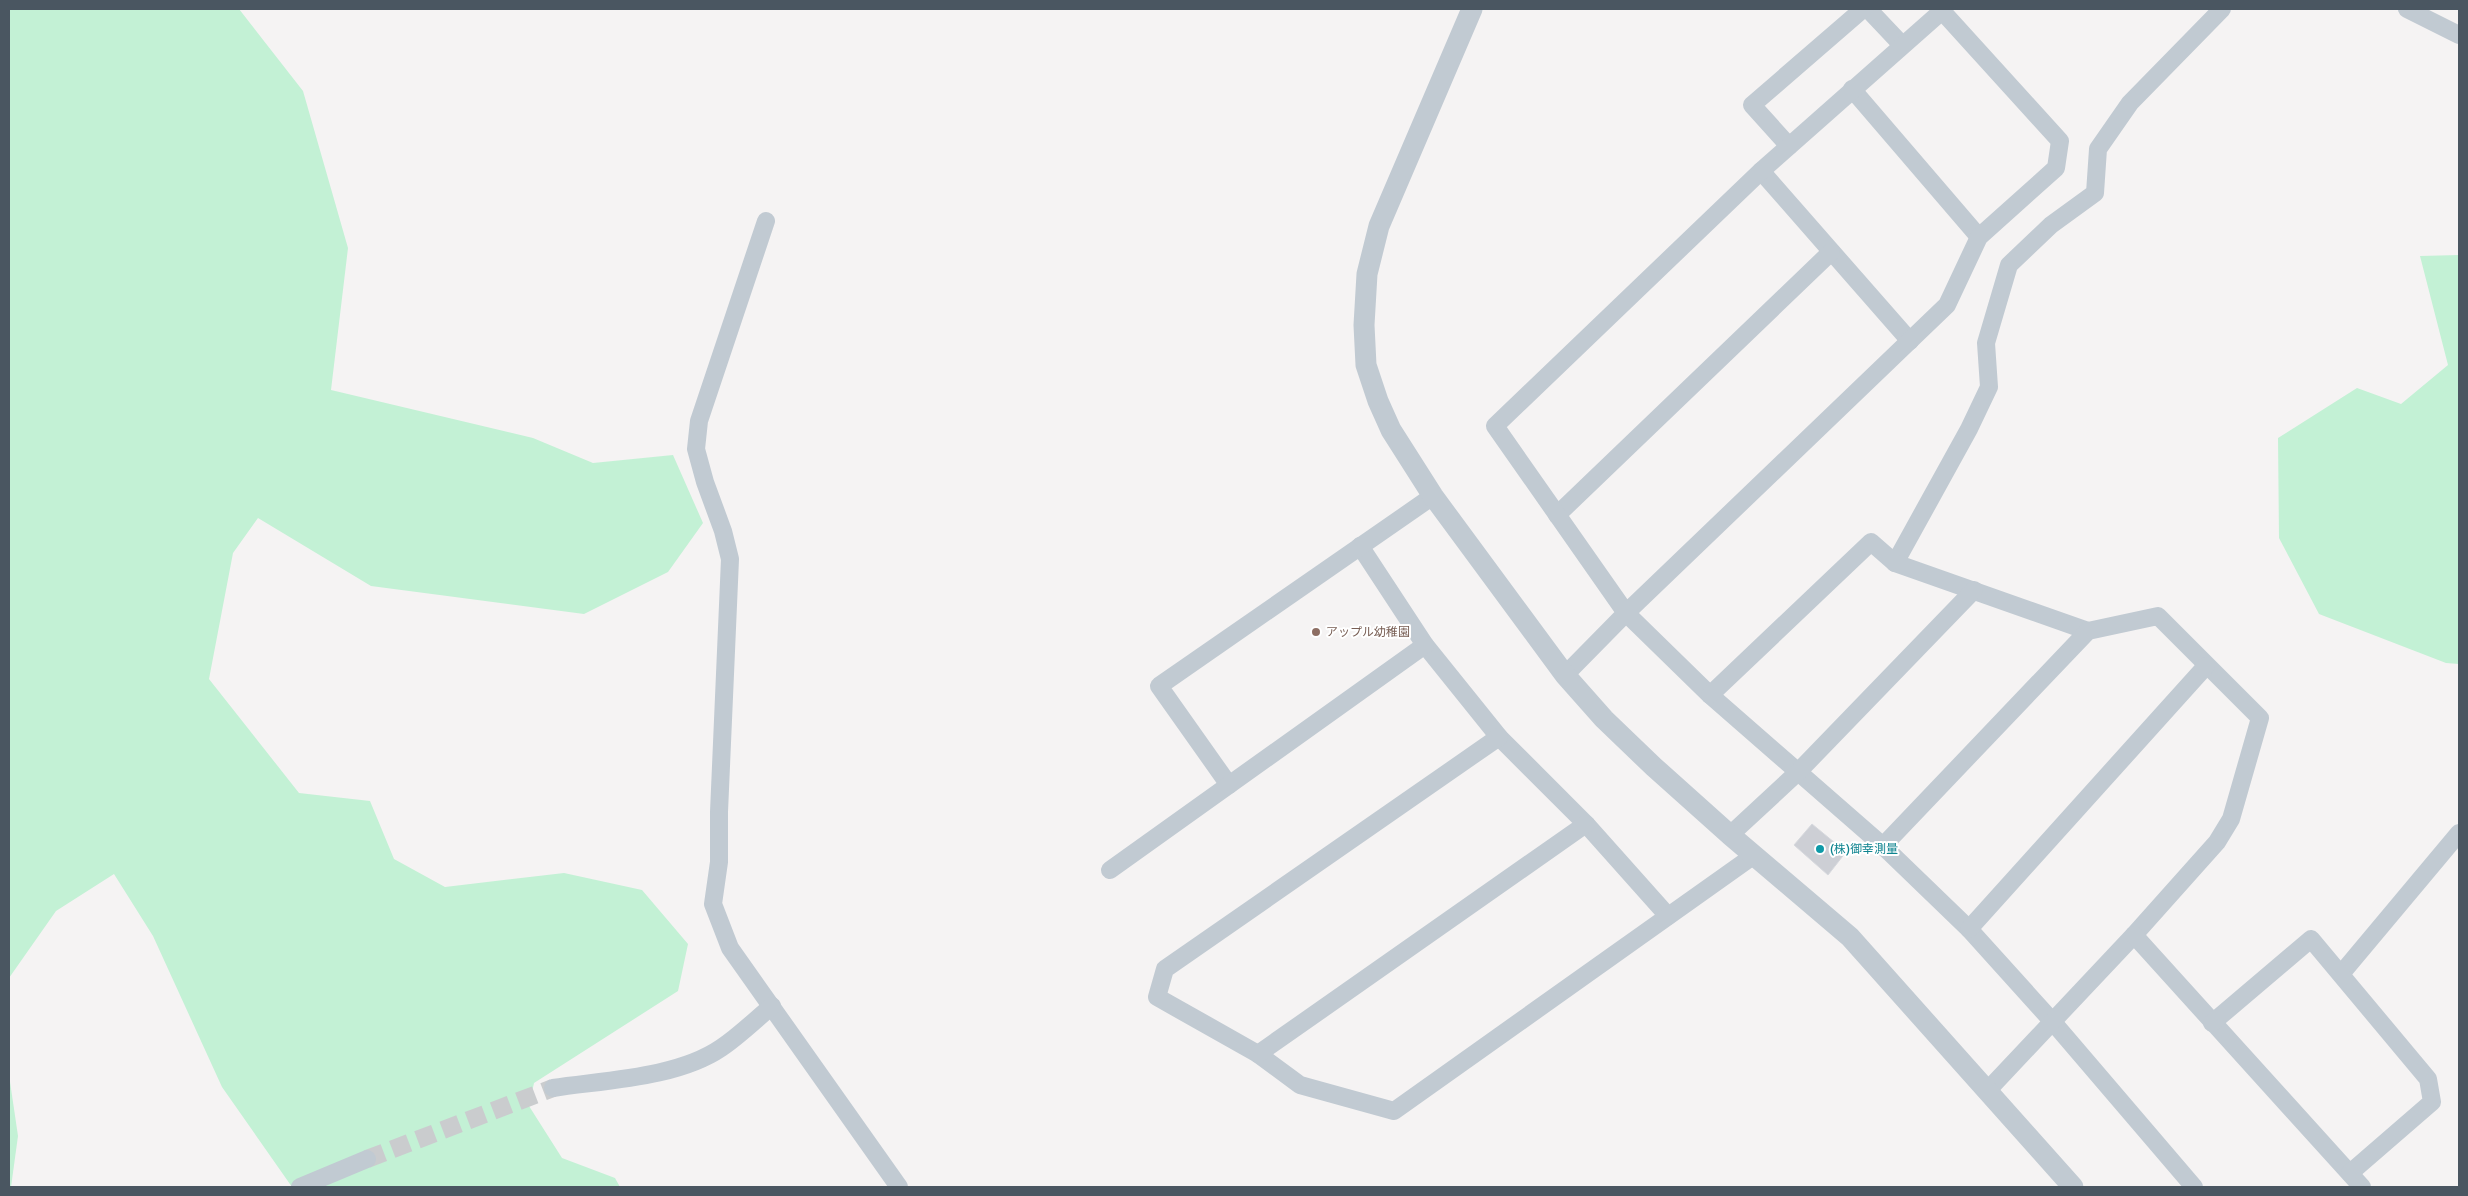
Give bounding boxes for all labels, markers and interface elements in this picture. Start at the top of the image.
place label: アップル幼稚園 [1326,625,1410,640]
marker: アップル幼稚園 [1310,626,1322,638]
place label: (株)御幸測量 [1830,842,1898,857]
marker: (株)御幸測量 [1814,843,1826,855]

